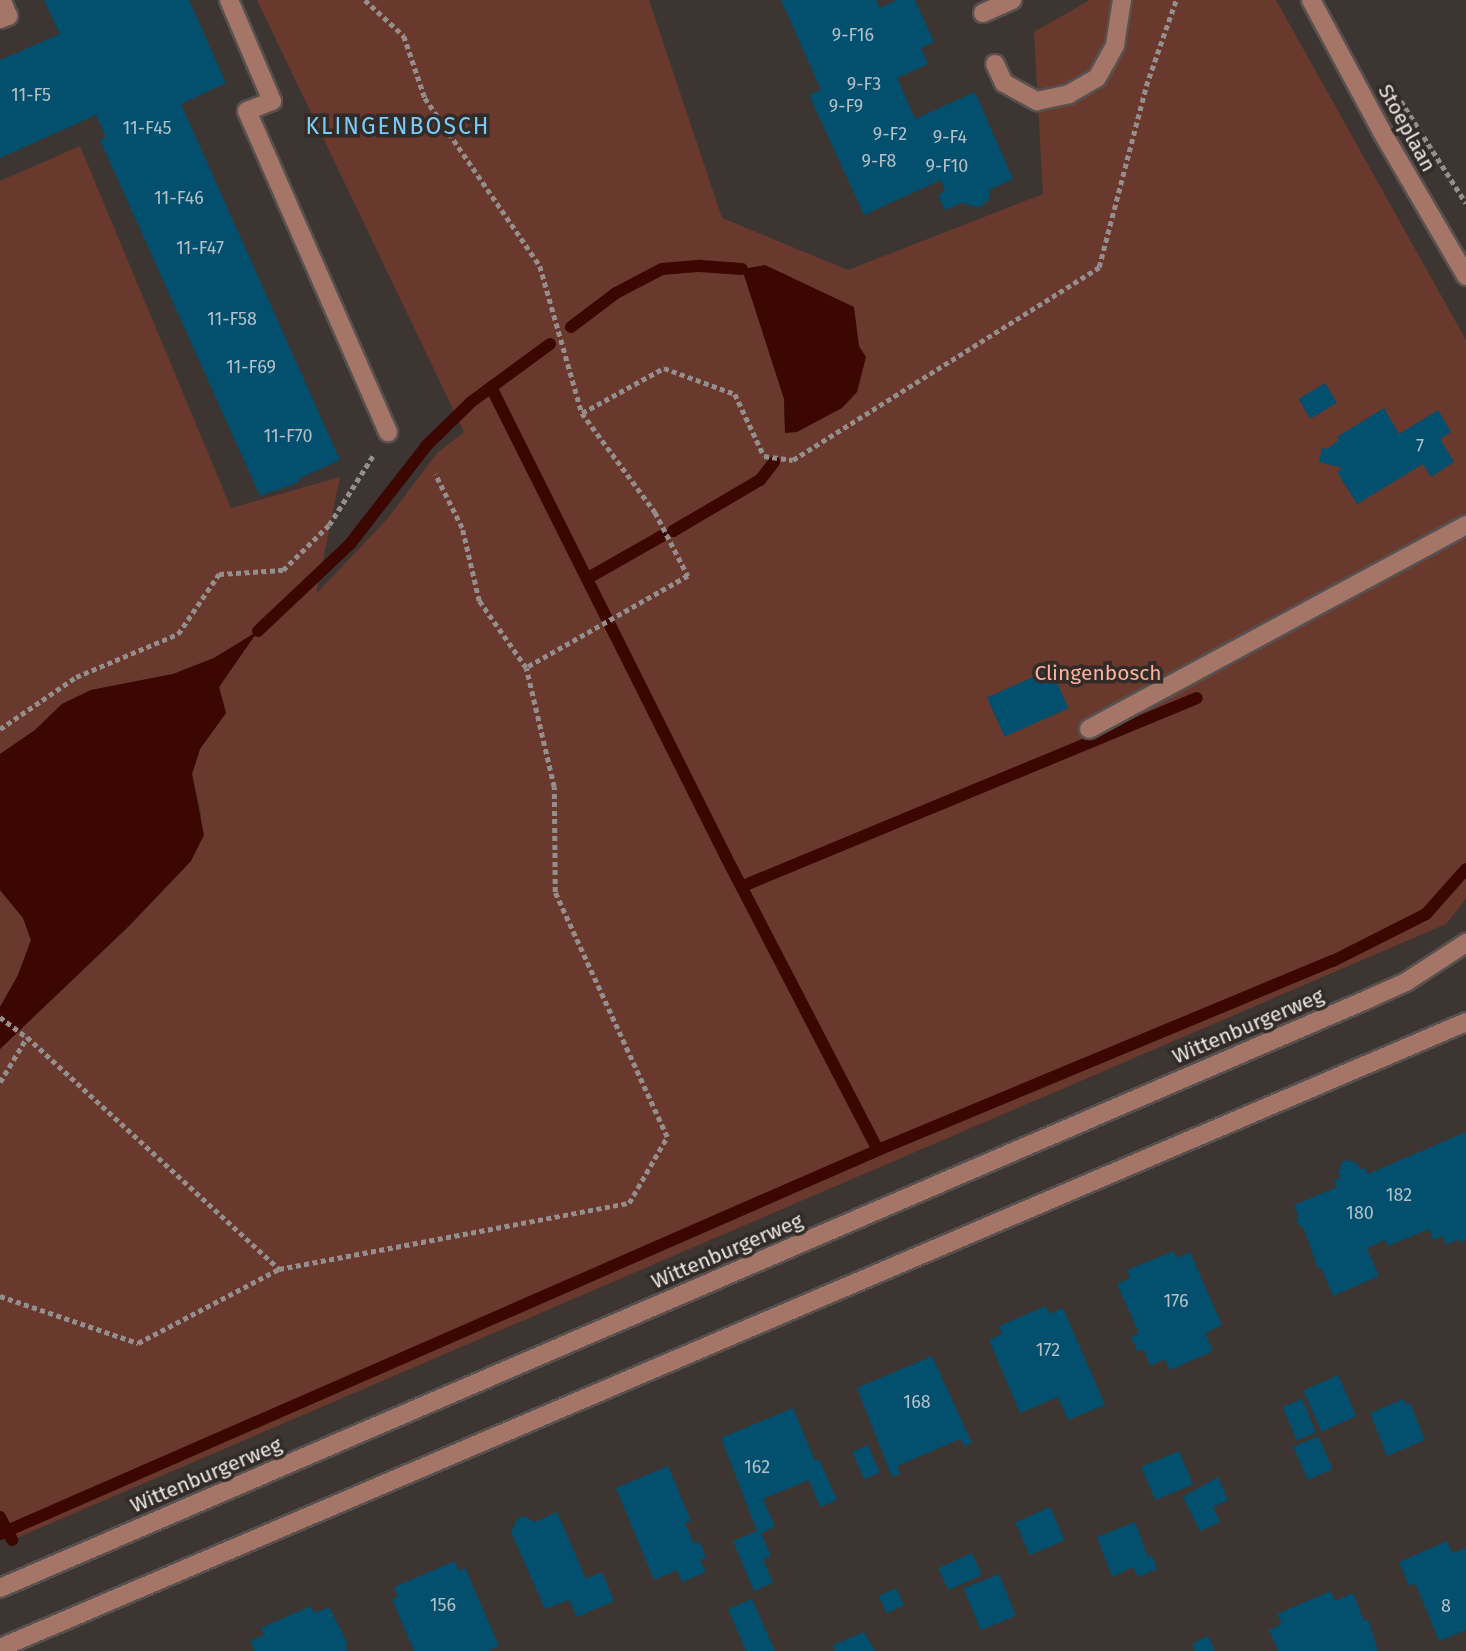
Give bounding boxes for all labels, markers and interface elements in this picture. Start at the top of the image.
house number: 9-F16 [832,24,874,46]
house number: 9-F3 [847,73,881,95]
street label: Stoeplaan [1373,80,1441,176]
house number: 11-F5 [11,84,51,106]
house number: 9-F9 [829,95,863,117]
district label: KLINGENBOSCH [307,112,489,140]
house number: 11-F45 [122,117,172,139]
house number: 9-F2 [873,123,907,145]
house number: 9-F4 [933,126,967,148]
house number: 9-F8 [861,150,897,172]
house number: 9-F10 [926,155,968,177]
house number: 11-F46 [154,187,204,209]
house number: 11-F47 [176,237,224,259]
house number: 11-F58 [207,308,257,330]
house number: 11-F69 [226,356,276,378]
house number: 11-F70 [263,425,313,447]
house number: 7 [1416,435,1424,457]
park label: Clingenbosch [1034,660,1162,686]
street label: Wittenburgerweg [1169,983,1327,1069]
house number: 182 [1386,1184,1412,1206]
house number: 180 [1346,1202,1374,1224]
street label: Wittenburgerweg [648,1208,806,1294]
house number: 176 [1164,1290,1188,1312]
house number: 172 [1036,1339,1060,1361]
house number: 168 [903,1391,931,1413]
street label: Wittenburgerweg [127,1432,285,1518]
house number: 162 [744,1456,770,1478]
house number: 156 [430,1594,456,1616]
house number: 8 [1441,1595,1451,1617]

